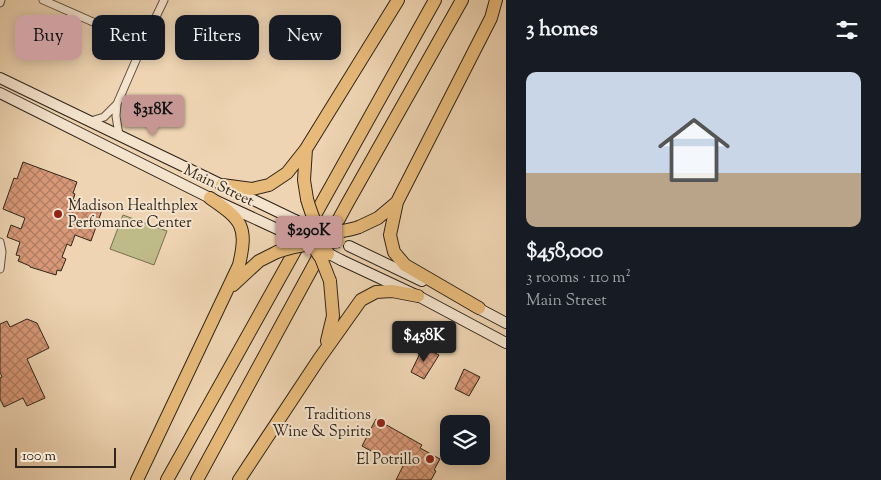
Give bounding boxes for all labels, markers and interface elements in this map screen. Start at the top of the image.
chip: Buy [15,15,82,60]
chip: Rent [92,15,165,60]
chip: Filters [175,15,259,60]
chip: New [269,15,341,60]
text: 3 homes [526,15,598,45]
icon: filters [833,16,861,44]
pin: $318K [118,94,188,137]
text: $318K [133,99,173,122]
icon: home [649,105,739,195]
street label: Main Street [180,160,257,212]
place label: Madison Healthplex Perfomance Center [68,196,198,234]
marker: Madison Healthplex Perfomance Center [52,208,64,220]
pin: $290K [274,216,344,258]
text: $290K [287,220,331,243]
text: $458,000 [526,237,603,267]
text: 3 rooms · 110 m² [526,267,631,290]
text: Main Street [526,290,607,313]
pin: $458K [389,320,459,363]
text: $458K [403,325,445,348]
place label: Traditions Wine & Spirits [272,405,371,443]
map controls [440,415,490,465]
button: layers [440,415,490,465]
marker: Traditions Wine & Spirits [375,417,387,429]
scale bar [15,445,116,468]
text: 100 m [22,447,56,467]
place label: El Potrillo [356,450,420,471]
marker: El Potrillo [424,453,436,465]

